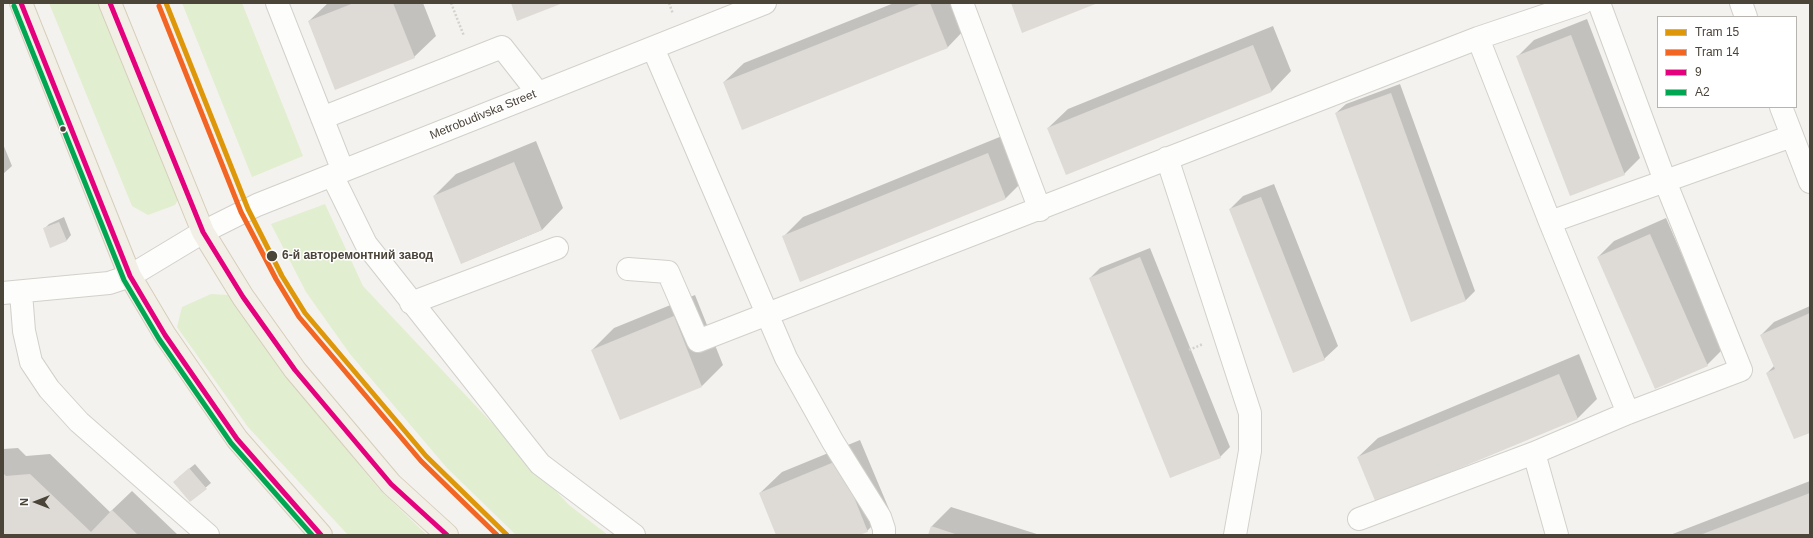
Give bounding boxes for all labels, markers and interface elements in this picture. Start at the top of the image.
legend [1657,16,1797,108]
text: Tram 15 [1695,25,1739,39]
text: Tram 14 [1695,45,1739,59]
text: 9 [1695,65,1702,79]
text: А2 [1695,85,1710,99]
street label: Metrobudivska Street [428,87,538,143]
unlabelled marker [58,124,68,134]
marker: 6-й авторемонтний завод [265,249,279,263]
place label: 6-й авторемонтний завод [282,249,433,263]
north arrow [16,482,56,522]
text: N [18,498,30,506]

